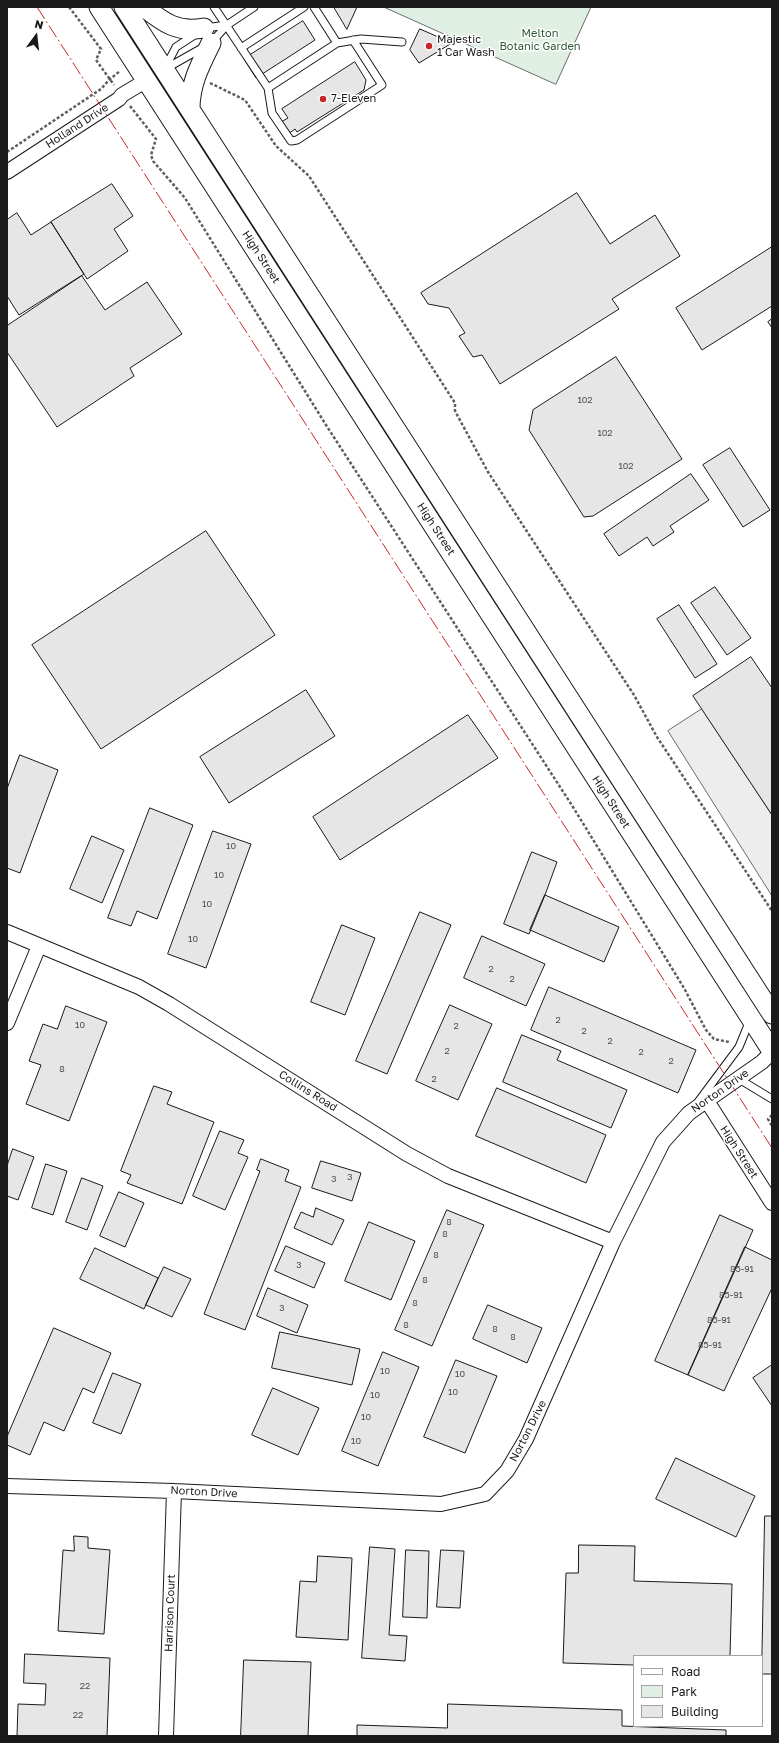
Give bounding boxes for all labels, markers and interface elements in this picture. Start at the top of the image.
north arrow [16,16,56,56]
text: N [34,17,45,31]
park label: Melton Botanic Garden [499,27,581,53]
place label: Majestic 1 Car Wash [437,33,495,59]
marker: Majestic 1 Car Wash [424,41,434,51]
place label: 7-Eleven [331,92,376,106]
marker: 7-Eleven [318,94,328,104]
street label: Holland Drive [43,101,111,151]
street label: High Street [239,228,283,286]
house number: 102 [577,395,593,405]
house number: 102 [597,428,613,438]
house number: 102 [618,461,634,471]
street label: High Street [414,500,458,558]
street label: High Street [589,773,633,831]
house number: 10 [226,841,236,851]
house number: 10 [214,870,224,880]
house number: 10 [202,899,212,909]
house number: 10 [188,934,198,944]
house number: 2 [488,964,494,974]
house number: 2 [509,974,515,984]
house number: 2 [555,1015,561,1025]
house number: 10 [75,1020,85,1030]
house number: 2 [453,1021,459,1031]
house number: 2 [581,1026,587,1036]
house number: 2 [607,1036,613,1046]
house number: 2 [444,1046,450,1056]
house number: 2 [638,1047,644,1057]
house number: 2 [668,1056,674,1066]
house number: 8 [59,1064,65,1074]
street label: Norton Drive [689,1066,751,1116]
street label: Collins Road [276,1068,340,1114]
house number: 2 [431,1074,437,1084]
street label: High Street [717,1123,761,1181]
house number: 3 [347,1172,353,1182]
house number: 3 [331,1174,337,1184]
house number: 8 [446,1217,452,1227]
house number: 8 [442,1229,448,1239]
house number: 8 [433,1250,439,1260]
house number: 3 [296,1260,302,1270]
house number: 85-91 [730,1264,754,1274]
house number: 8 [422,1275,428,1285]
house number: 85-91 [719,1290,743,1300]
house number: 8 [412,1298,418,1308]
house number: 3 [279,1303,285,1313]
house number: 85-91 [707,1315,731,1325]
house number: 8 [403,1320,409,1330]
house number: 8 [492,1324,498,1334]
house number: 8 [510,1332,516,1342]
house number: 85-91 [698,1340,722,1350]
house number: 10 [380,1366,390,1376]
house number: 10 [455,1369,465,1379]
house number: 10 [448,1387,458,1397]
house number: 10 [370,1390,380,1400]
street label: Norton Drive [507,1398,549,1464]
house number: 10 [361,1412,371,1422]
house number: 10 [351,1436,361,1446]
street label: Norton Drive [170,1484,238,1500]
street label: Harrison Court [162,1574,178,1652]
legend [633,1655,763,1727]
text: Road [671,1664,700,1679]
house number: 22 [80,1681,90,1691]
text: Park [671,1684,697,1699]
text: Building [671,1704,719,1719]
house number: 22 [73,1710,83,1720]

